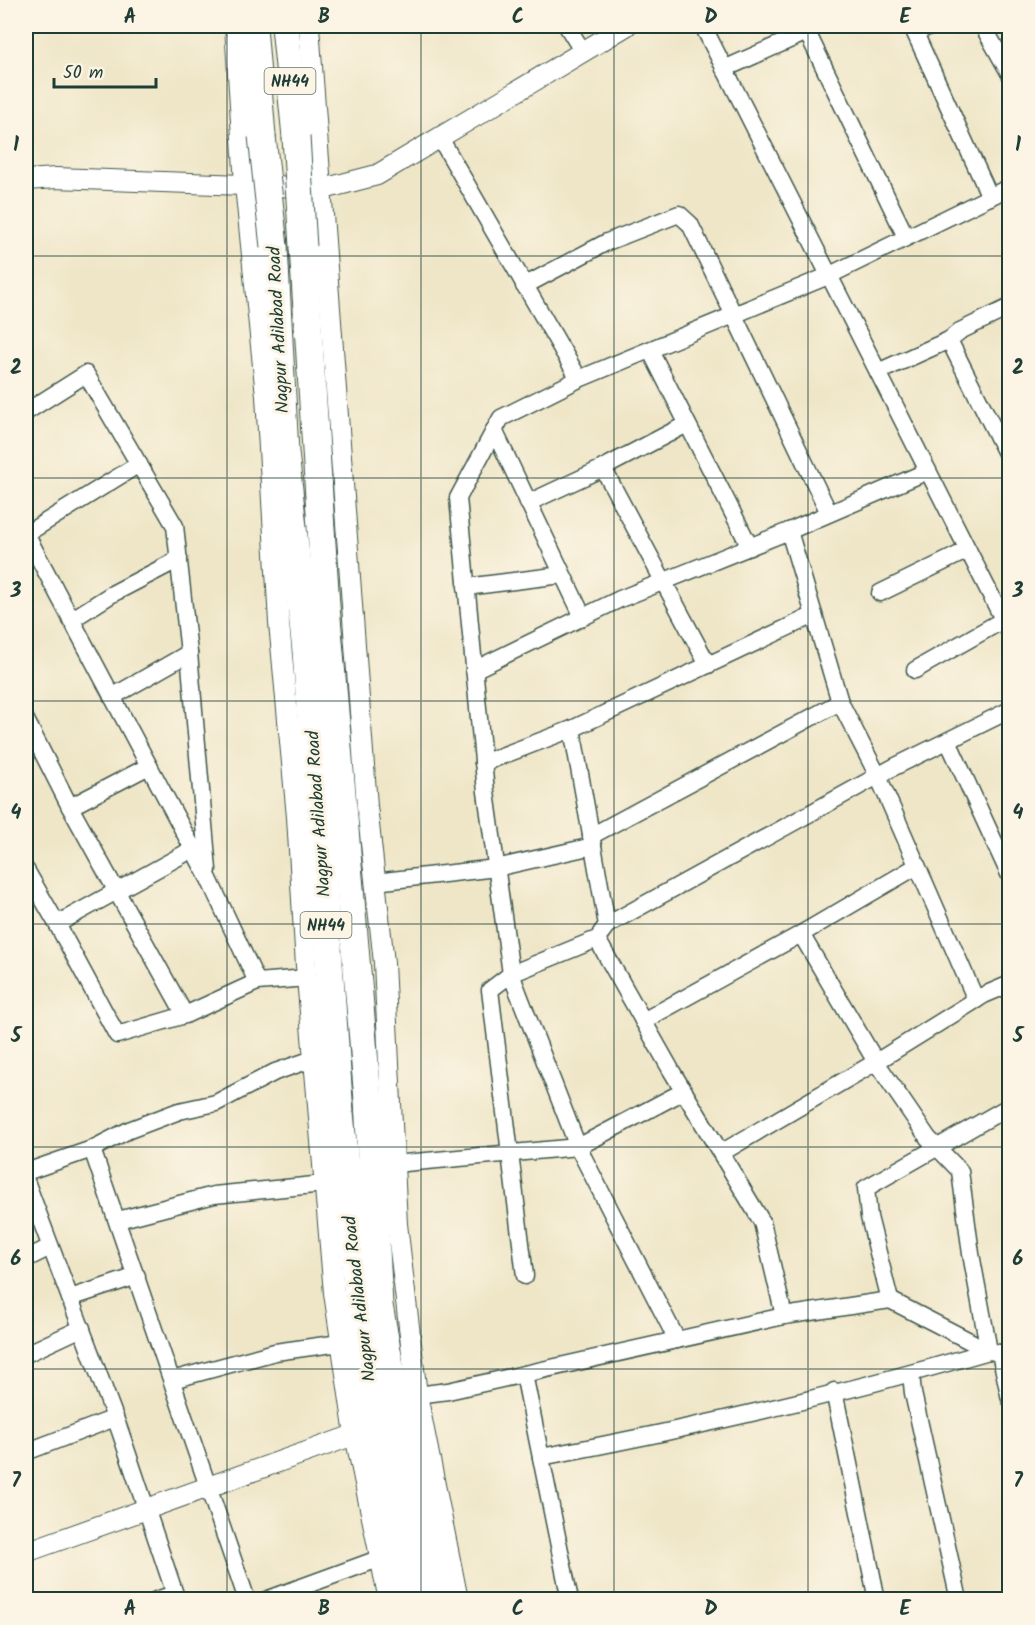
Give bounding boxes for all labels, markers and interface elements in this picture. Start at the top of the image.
text: A [124,2,136,34]
text: B [318,2,330,34]
text: C [512,2,524,34]
text: D [704,2,718,34]
text: E [899,2,911,34]
scale bar [54,51,156,89]
text: 50 m [63,59,103,88]
road number: NH44 [264,68,316,94]
text: 1 [13,130,19,162]
text: 1 [1015,130,1021,162]
street label: Nagpur Adilabad Road [261,245,298,414]
text: 2 [10,353,22,385]
text: 2 [1012,353,1024,385]
text: 3 [10,576,22,608]
text: 3 [1012,576,1024,608]
street label: Nagpur Adilabad Road [299,729,340,898]
text: 4 [11,798,22,830]
text: 4 [1013,798,1024,830]
road number: NH44 [300,912,352,938]
text: 5 [10,1021,23,1053]
text: 5 [1012,1021,1025,1053]
street label: Nagpur Adilabad Road [336,1213,385,1383]
text: 6 [11,1244,22,1276]
text: 6 [1013,1244,1024,1276]
text: 7 [11,1466,21,1498]
text: 7 [1013,1466,1023,1498]
text: A [124,1594,136,1625]
text: B [318,1594,330,1625]
text: C [512,1594,524,1625]
text: D [704,1594,718,1625]
text: E [899,1594,911,1625]

